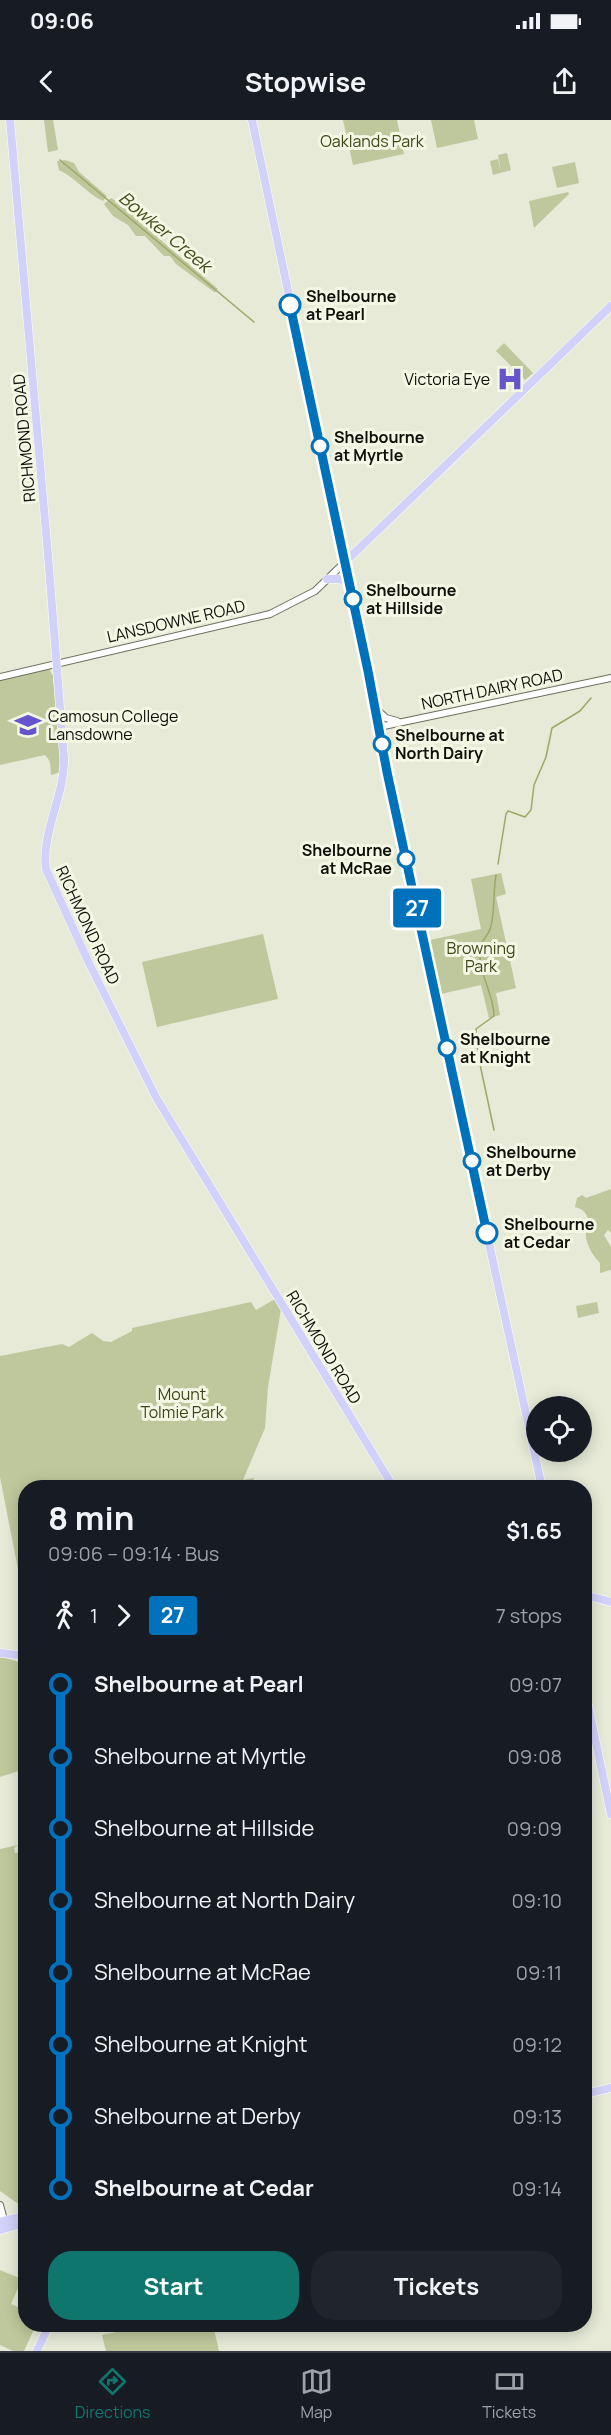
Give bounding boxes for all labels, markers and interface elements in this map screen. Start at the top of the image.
text: 09:06 [30,6,94,36]
text: Stopwise [245,63,366,100]
icon: back [30,65,63,98]
icon: share [548,65,581,98]
park label: Oaklands Park [320,130,425,152]
water label: Bowker Creek [114,186,219,279]
place label: Shelbourne at Pearl [306,285,397,325]
marker: Shelbourne at Pearl [279,294,301,316]
hospital icon: Victoria Eye [495,364,525,394]
place label: Victoria Eye [404,368,490,390]
street label: RICHMOND ROAD [7,373,41,503]
place label: Shelbourne at Myrtle [334,426,425,466]
marker: Shelbourne at Myrtle [311,437,329,455]
place label: Shelbourne at Hillside [366,579,457,619]
marker: Shelbourne at Hillside [344,590,362,608]
street label: LANSDOWNE ROAD [105,594,248,648]
street label: NORTH DAIRY ROAD [419,663,565,715]
place label: Camosun College Lansdowne [48,705,178,745]
school or university icon: Camosun College Lansdowne [13,710,43,740]
place label: Shelbourne at North Dairy [395,724,505,764]
marker: Shelbourne at North Dairy [373,735,391,753]
place label: Shelbourne at McRae [302,839,392,879]
marker: Shelbourne at McRae [397,850,415,868]
street label: RICHMOND ROAD [51,862,125,988]
line badge: 27 [390,888,444,928]
text: 27 [405,894,429,922]
park label: Browning Park [446,937,516,977]
place label: Shelbourne at Knight [460,1028,551,1068]
marker: Shelbourne at Knight [438,1039,456,1057]
place label: Shelbourne at Derby [486,1141,577,1181]
marker: Shelbourne at Derby [463,1152,481,1170]
place label: Shelbourne at Cedar [504,1213,595,1253]
marker: Shelbourne at Cedar [476,1222,498,1244]
street label: RICHMOND ROAD [282,1286,367,1408]
park label: Mount Tolmie Park [140,1383,225,1423]
map controls [526,1396,592,1462]
button: locate [526,1396,592,1462]
text: 8 min [48,1495,134,1540]
text: $1.65 [506,1516,562,1546]
text: 09:06 – 09:14 · Bus [48,1540,219,1567]
icon: walk [48,1599,81,1632]
icon: forward [107,1599,140,1632]
text: 27 [161,1601,185,1629]
text: 1 [90,1602,98,1629]
text: 7 stops [496,1602,562,1629]
text: Shelbourne at Pearl [94,1669,304,1699]
text: 09:07 [509,1671,562,1698]
text: Shelbourne at Myrtle [94,1741,306,1771]
text: 09:08 [508,1743,562,1770]
text: Shelbourne at Hillside [94,1813,314,1843]
text: 09:09 [507,1815,562,1842]
text: Shelbourne at North Dairy [94,1885,355,1915]
text: 09:10 [511,1887,562,1914]
text: Shelbourne at McRae [94,1957,311,1987]
text: 09:11 [516,1959,562,1986]
text: Shelbourne at Knight [94,2029,308,2059]
text: 09:12 [512,2031,562,2058]
text: Shelbourne at Derby [94,2101,301,2131]
text: 09:13 [513,2103,562,2130]
text: Shelbourne at Cedar [94,2173,314,2203]
text: 09:14 [512,2175,562,2202]
button: Start [48,2251,299,2320]
button: Tickets [311,2251,562,2320]
tab: Directions [75,2365,150,2423]
tab: Map [300,2365,333,2423]
tab: Tickets [482,2365,536,2423]

